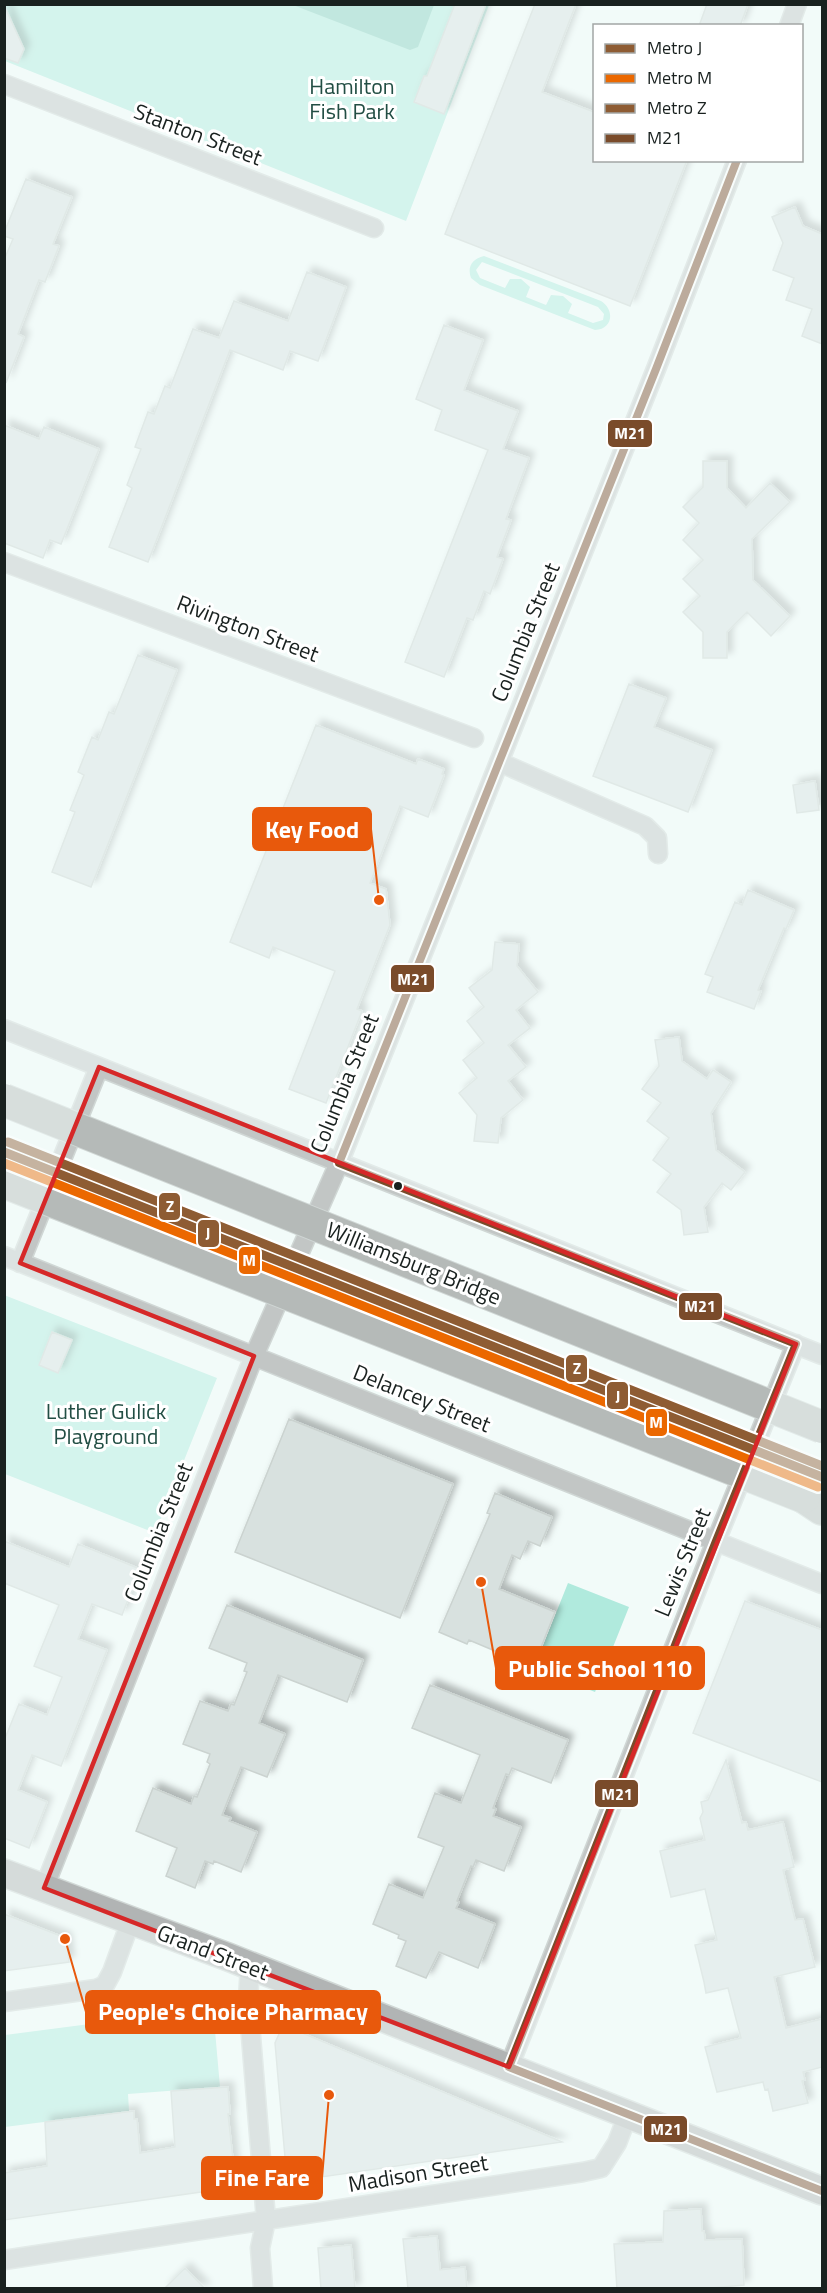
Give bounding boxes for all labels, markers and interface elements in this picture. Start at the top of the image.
legend [593,24,803,162]
text: Metro J [647,34,702,61]
text: Metro M [647,64,712,91]
park label: Hamilton Fish Park [309,69,395,128]
street label: Stanton Street [129,94,267,174]
text: Metro Z [647,94,707,121]
text: M21 [647,124,682,151]
line badge: M21 [607,419,653,448]
text: M21 [614,421,646,445]
street label: Columbia Street [482,557,568,707]
street label: Rivington Street [172,585,324,671]
callout: Key Food [253,808,371,850]
text: Key Food [265,811,359,847]
line badge: M21 [390,964,435,993]
text: M21 [397,967,429,991]
street label: Columbia Street [301,1008,387,1158]
unlabelled marker [392,1180,404,1192]
line badge: Z [158,1192,181,1221]
text: Z [166,1194,174,1218]
street label: Williamsburg Bridge [321,1212,507,1314]
line badge: J [197,1219,220,1248]
text: J [206,1221,210,1245]
line badge: M [238,1246,261,1275]
text: M [242,1248,256,1272]
line badge: M21 [678,1292,723,1321]
text: M21 [684,1294,716,1318]
line badge: Z [565,1354,588,1383]
street label: Delancey Street [348,1355,496,1441]
text: Z [573,1356,581,1380]
line badge: J [606,1381,629,1410]
text: J [616,1384,620,1408]
park label: Luther Gulick Playground [46,1394,167,1453]
line badge: M [645,1408,668,1437]
text: M [649,1410,663,1434]
street label: Columbia Street [115,1457,201,1607]
street label: Lewis Street [645,1502,719,1622]
callout: Public School 110 [496,1647,704,1689]
text: Public School 110 [508,1650,692,1686]
line badge: M21 [594,1779,639,1808]
text: M21 [601,1782,633,1806]
street label: Grand Street [152,1915,274,1989]
callout: People's Choice Pharmacy [86,1991,380,2033]
text: People's Choice Pharmacy [98,1993,368,2029]
line badge: M21 [643,2115,688,2143]
text: M21 [650,2117,682,2141]
street label: Madison Street [346,2145,491,2201]
callout: Fine Fare [202,2157,322,2199]
text: Fine Fare [214,2159,310,2195]

